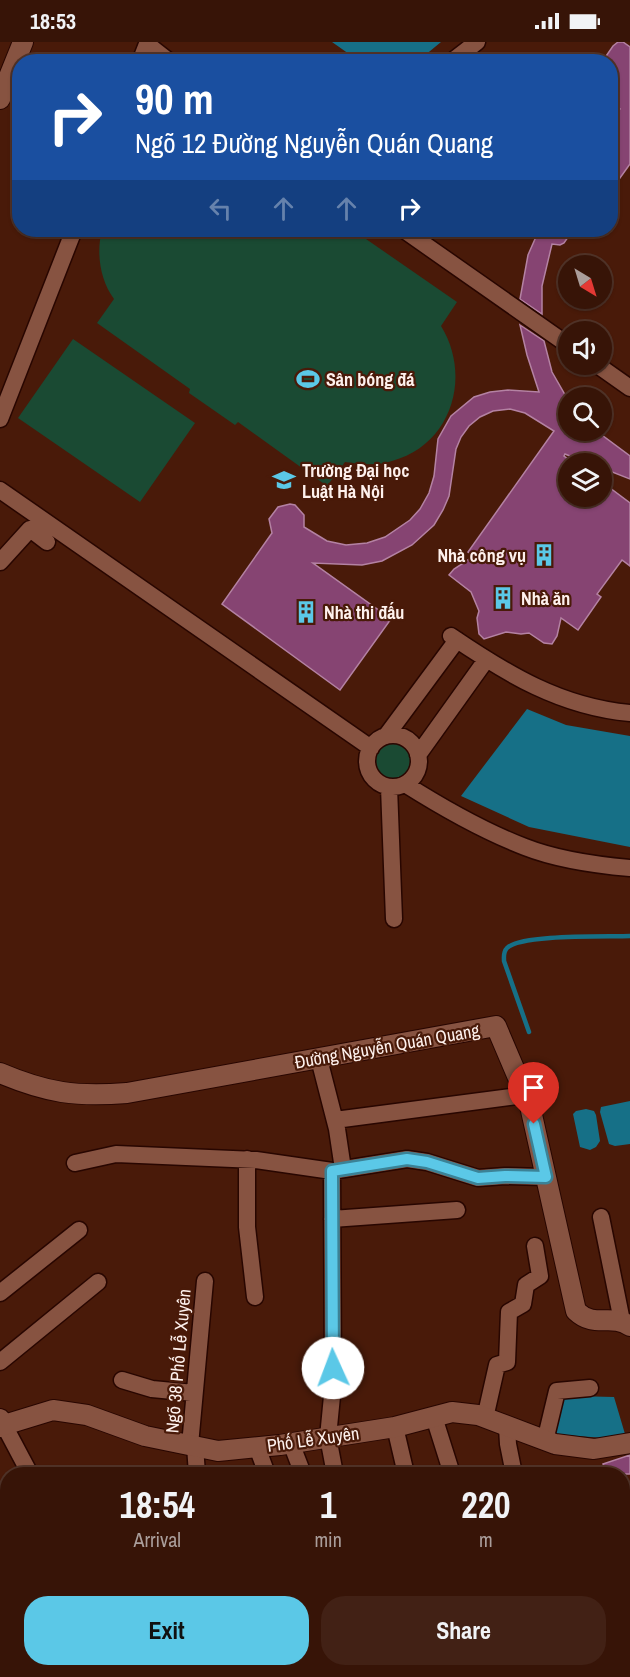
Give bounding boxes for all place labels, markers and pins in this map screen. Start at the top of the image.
sports icon: Sân bóng đá [295,366,321,392]
place label: Sân bóng đá [326,367,415,392]
place label: Trường Đại học Luật Hà Nội [302,458,409,504]
school or university icon: Trường Đại học Luật Hà Nội [271,467,297,493]
building icon: Nhà công vụ [531,542,557,568]
place label: Nhà công vụ [437,543,526,568]
building icon: Nhà ăn [490,585,516,611]
place label: Nhà ăn [521,586,570,611]
building icon: Nhà thi đấu [293,599,319,625]
place label: Nhà thi đấu [324,600,404,625]
pin [508,1062,559,1124]

